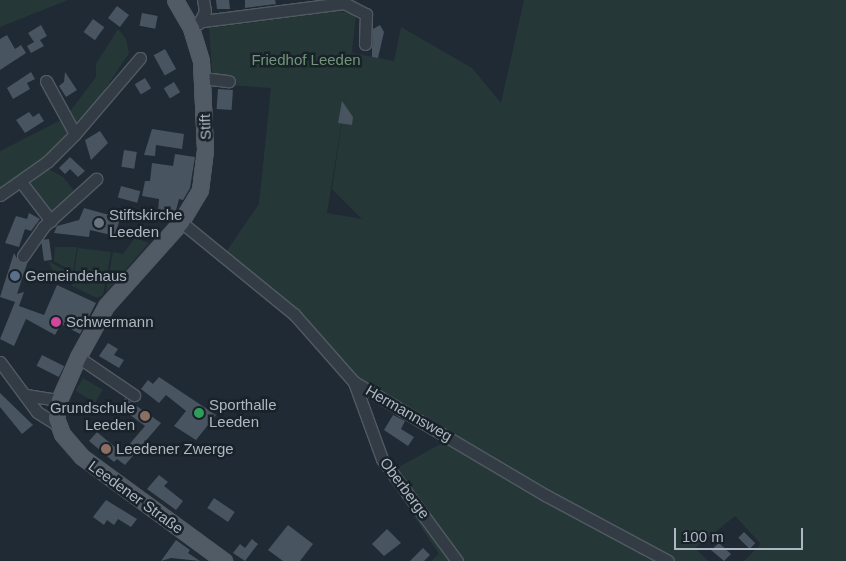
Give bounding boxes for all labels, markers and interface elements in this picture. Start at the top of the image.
park label: Friedhof Leeden [251,51,361,69]
street label: Stift [196,114,214,140]
place label: Stiftskirche Leeden [109,205,182,240]
marker: Stiftskirche Leeden [93,217,105,229]
place label: Gemeindehaus [25,267,127,285]
marker: Gemeindehaus [9,270,21,282]
place label: Schwermann [66,313,154,331]
marker: Schwermann [50,316,62,328]
street label: Hermannsweg [363,381,455,445]
place label: Sporthalle Leeden [209,395,277,430]
place label: Grundschule Leeden [50,398,135,433]
marker: Sporthalle Leeden [193,407,205,419]
marker: Grundschule Leeden [139,410,151,422]
place label: Leedener Zwerge [116,440,234,458]
marker: Leedener Zwerge [100,443,112,455]
street label: Oberberge [376,454,434,522]
street label: Leedener Straße [85,457,187,537]
scale bar [676,518,805,550]
text: 100 m [682,528,724,545]

